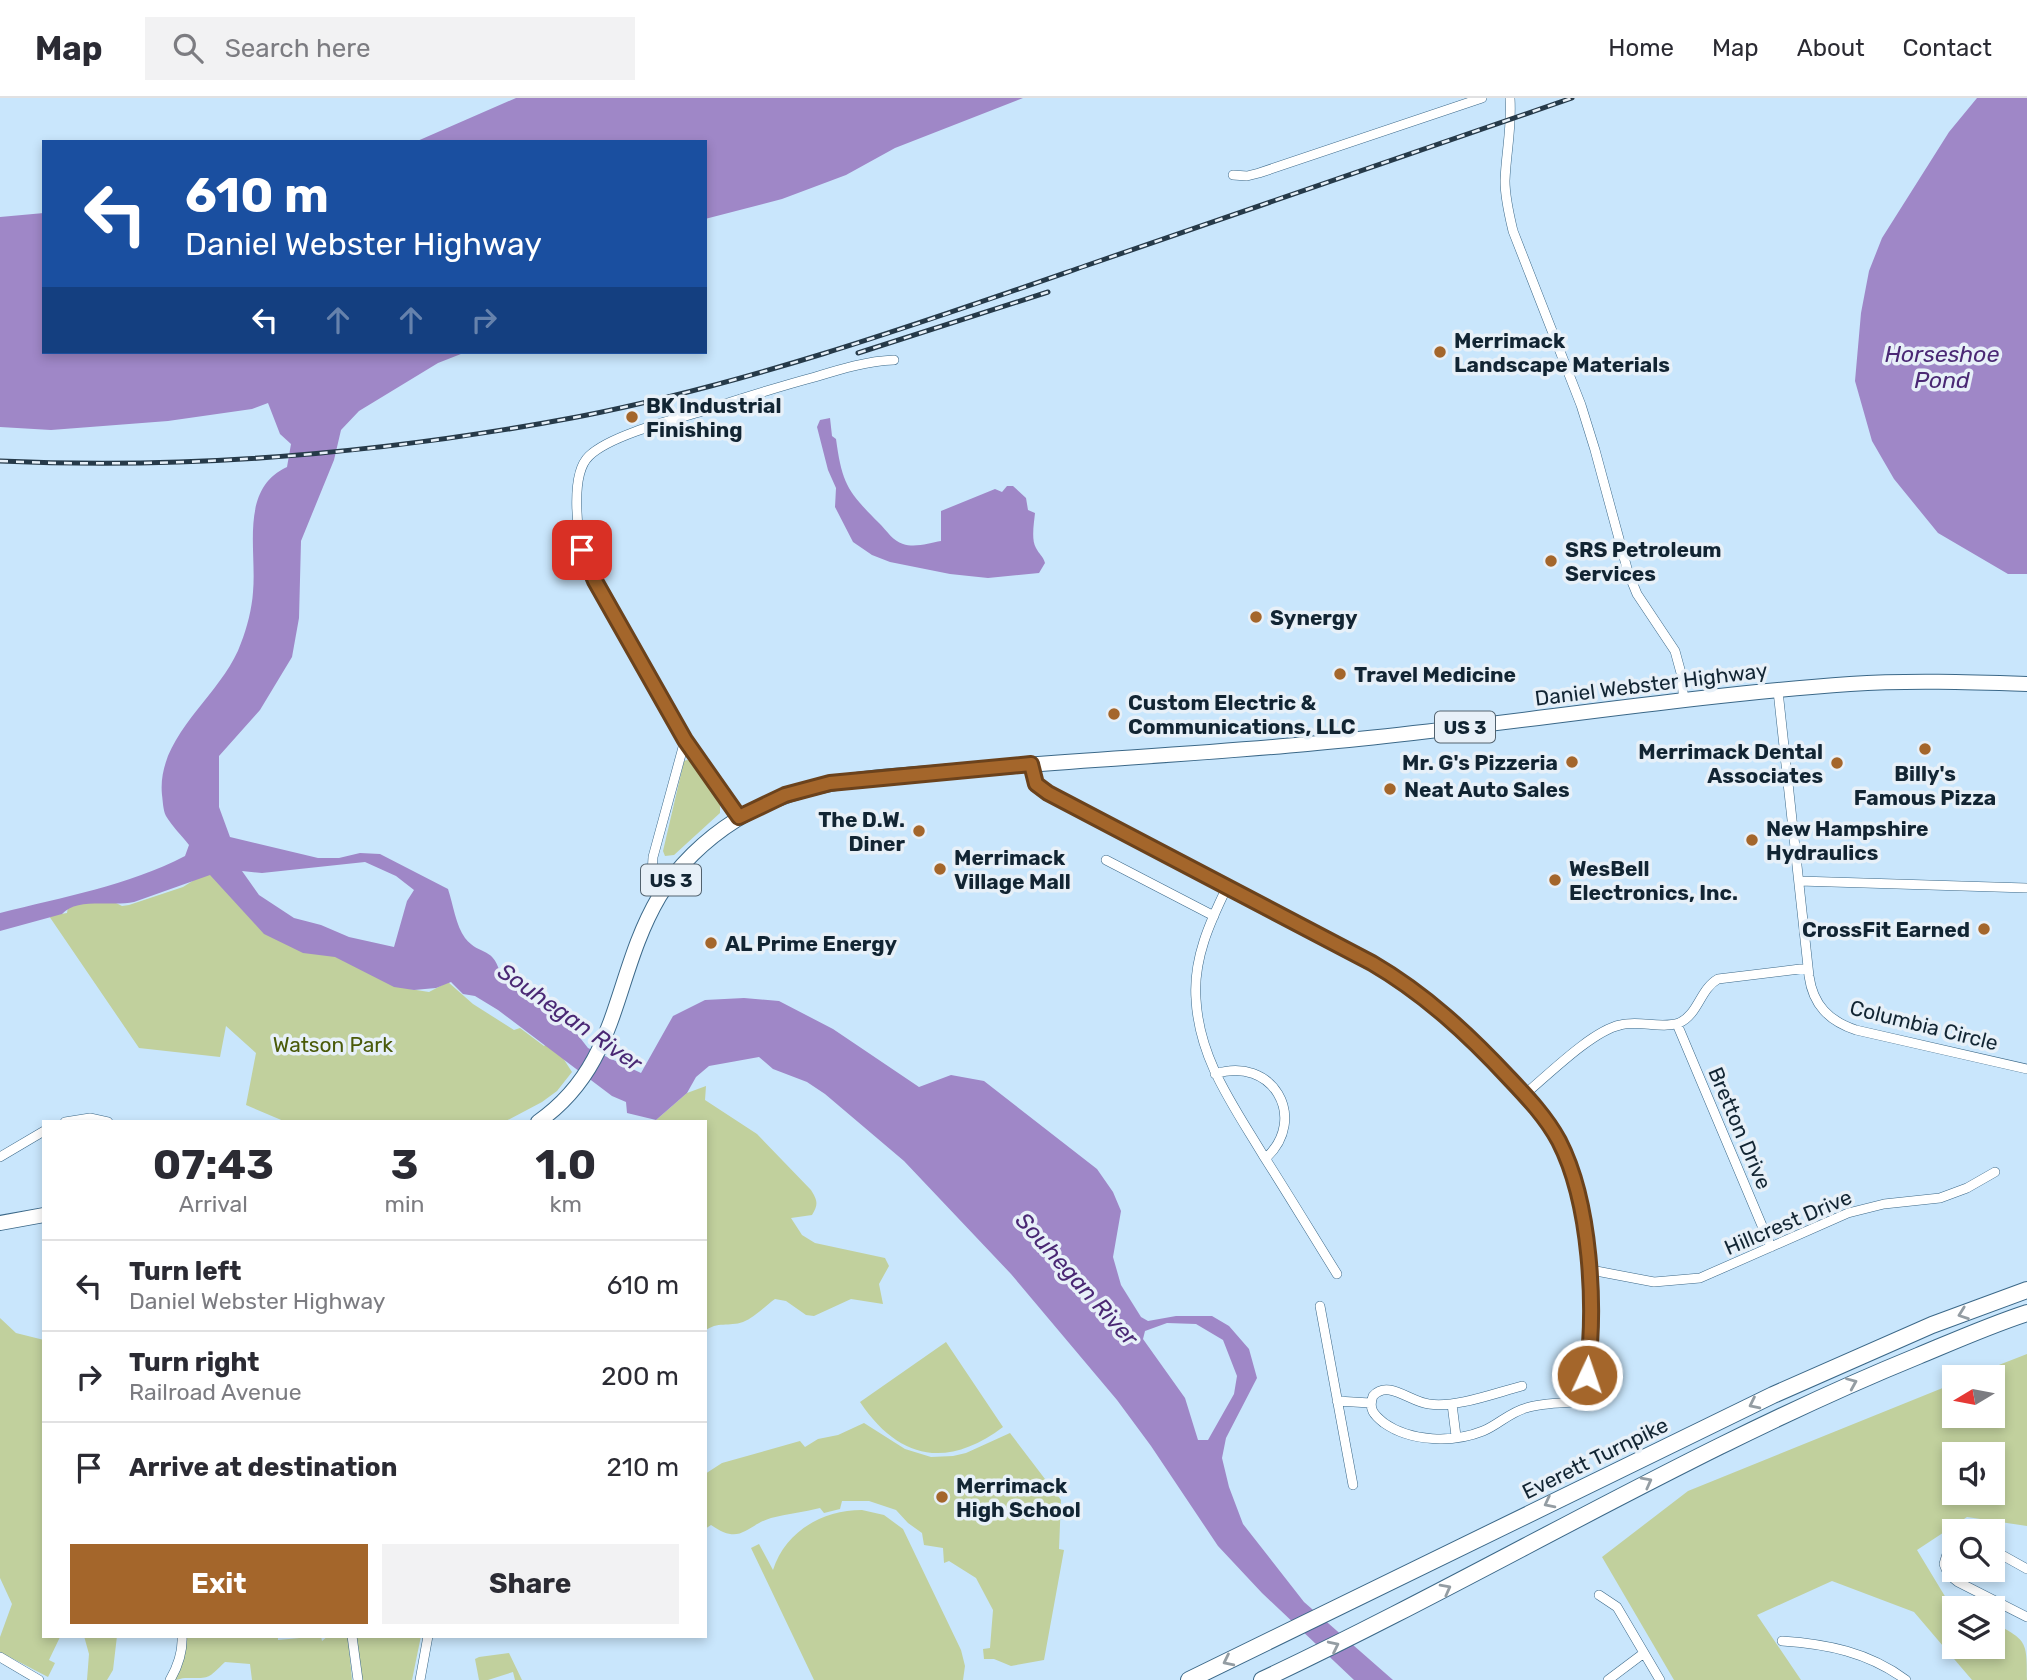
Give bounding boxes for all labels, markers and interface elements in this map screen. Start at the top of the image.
search box [145,17,635,80]
text: Map [35,29,103,68]
icon: search [169,29,207,67]
text: Search here [225,33,370,64]
text: Home [1608,34,1674,62]
text: Map [1712,34,1759,62]
text: About [1797,34,1865,62]
text: Contact [1903,34,1992,62]
text: 610 m [185,166,329,224]
icon: left [70,168,161,259]
text: Daniel Webster Highway [185,225,542,263]
icon: left [246,301,284,339]
icon: ahead [319,301,357,339]
icon: ahead [392,301,430,339]
icon: right [465,301,503,339]
place label: Merrimack Landscape Materials [1454,328,1670,377]
water label: Horseshoe Pond [1885,340,1999,394]
marker: Merrimack Landscape Materials [1432,344,1448,360]
place label: BK Industrial Finishing [646,393,781,442]
marker: BK Industrial Finishing [624,409,640,425]
pin [552,520,612,580]
icon: arrive [563,531,601,569]
place label: SRS Petroleum Services [1565,537,1722,586]
marker: SRS Petroleum Services [1543,553,1559,569]
place label: Synergy [1270,605,1358,630]
marker: Synergy [1248,609,1264,625]
street label: Daniel Webster Highway [1533,657,1769,711]
place label: Travel Medicine [1354,662,1516,687]
marker: Travel Medicine [1332,666,1348,682]
place label: Custom Electric & Communications, LLC [1128,690,1356,739]
marker: Custom Electric & Communications, LLC [1106,706,1122,722]
road number: US 3 [1435,712,1495,742]
place label: Merrimack Dental Associates [1638,739,1823,788]
marker: Billy's Famous Pizza [1917,741,1933,757]
place label: Mr. G's Pizzeria [1402,750,1558,775]
marker: Mr. G's Pizzeria [1564,754,1580,770]
marker: Merrimack Dental Associates [1829,755,1845,771]
place label: Billy's Famous Pizza [1854,761,1996,810]
place label: Neat Auto Sales [1404,777,1570,802]
marker: Neat Auto Sales [1382,781,1398,797]
place label: The D.W. Diner [818,807,905,856]
place label: New Hampshire Hydraulics [1766,816,1929,865]
marker: The D.W. Diner [911,823,927,839]
marker: New Hampshire Hydraulics [1744,832,1760,848]
place label: Merrimack Village Mall [954,845,1071,894]
place label: WesBell Electronics, Inc. [1569,856,1738,905]
marker: Merrimack Village Mall [932,861,948,877]
road number: US 3 [641,864,701,895]
marker: WesBell Electronics, Inc. [1547,872,1563,888]
place label: CrossFit Earned [1802,917,1970,942]
marker: CrossFit Earned [1976,921,1992,937]
place label: AL Prime Energy [725,931,898,956]
marker: AL Prime Energy [703,935,719,951]
water label: Souhegan River [493,957,648,1078]
street label: Columbia Circle [1847,994,2001,1056]
park label: Watson Park [273,1032,393,1057]
street label: Bretton Drive [1703,1063,1777,1193]
text: 07:43 [153,1140,274,1190]
text: 3 [391,1140,418,1190]
text: 1.0 [535,1140,596,1190]
street label: Hillcrest Drive [1721,1184,1855,1260]
text: Arrival [179,1190,248,1218]
text: min [385,1190,425,1218]
text: km [550,1190,582,1218]
water label: Souhegan River [1010,1207,1145,1352]
text: Turn left [129,1256,241,1287]
icon: left [70,1267,108,1305]
text: 610 m [607,1270,679,1301]
text: Daniel Webster Highway [129,1287,386,1315]
one-way arrow [1957,1306,1970,1320]
position arrow [1550,1338,1624,1412]
text: Turn right [129,1347,259,1378]
icon: right [70,1358,108,1396]
text: 200 m [601,1361,679,1392]
north arrow [1942,1365,2006,1428]
map controls [1942,1365,2005,1659]
one-way arrow [1845,1377,1857,1391]
text: Railroad Avenue [129,1378,302,1406]
one-way arrow [1749,1395,1761,1409]
street label: Everett Turnpike [1518,1412,1672,1504]
button: sound [1942,1442,2005,1505]
icon: arrive [70,1449,108,1487]
text: Arrive at destination [129,1452,397,1483]
text: 210 m [607,1452,679,1483]
place label: Merrimack High School [956,1473,1081,1522]
one-way arrow [1640,1477,1652,1490]
marker: Merrimack High School [934,1489,950,1505]
one-way arrow [1544,1494,1557,1508]
button: search [1942,1519,2005,1582]
button: Exit [70,1544,368,1624]
button: Share [382,1544,679,1624]
one-way arrow [1439,1583,1451,1597]
button: layers [1942,1596,2005,1659]
one-way arrow [1327,1640,1339,1654]
one-way arrow [1222,1653,1235,1667]

